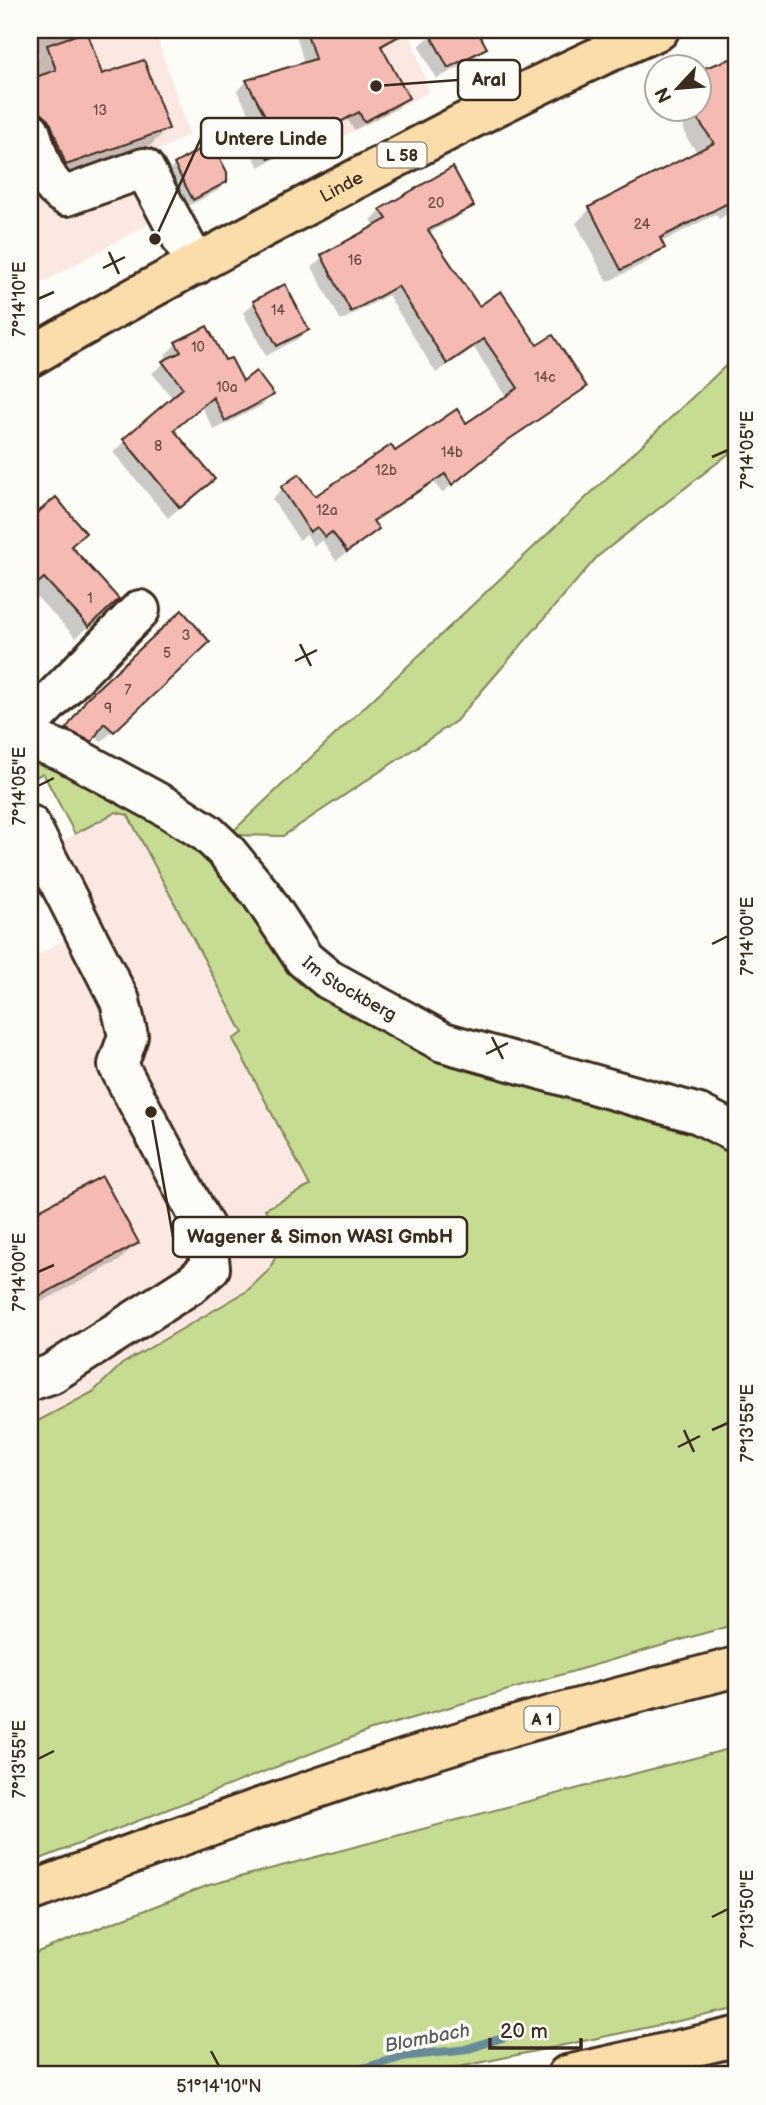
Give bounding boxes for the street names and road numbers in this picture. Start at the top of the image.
road number: L 58 [378,142,426,168]
street label: Linde [316,167,367,207]
street label: Im Stockberg [298,952,400,1026]
road number: A 1 [524,1707,560,1732]

